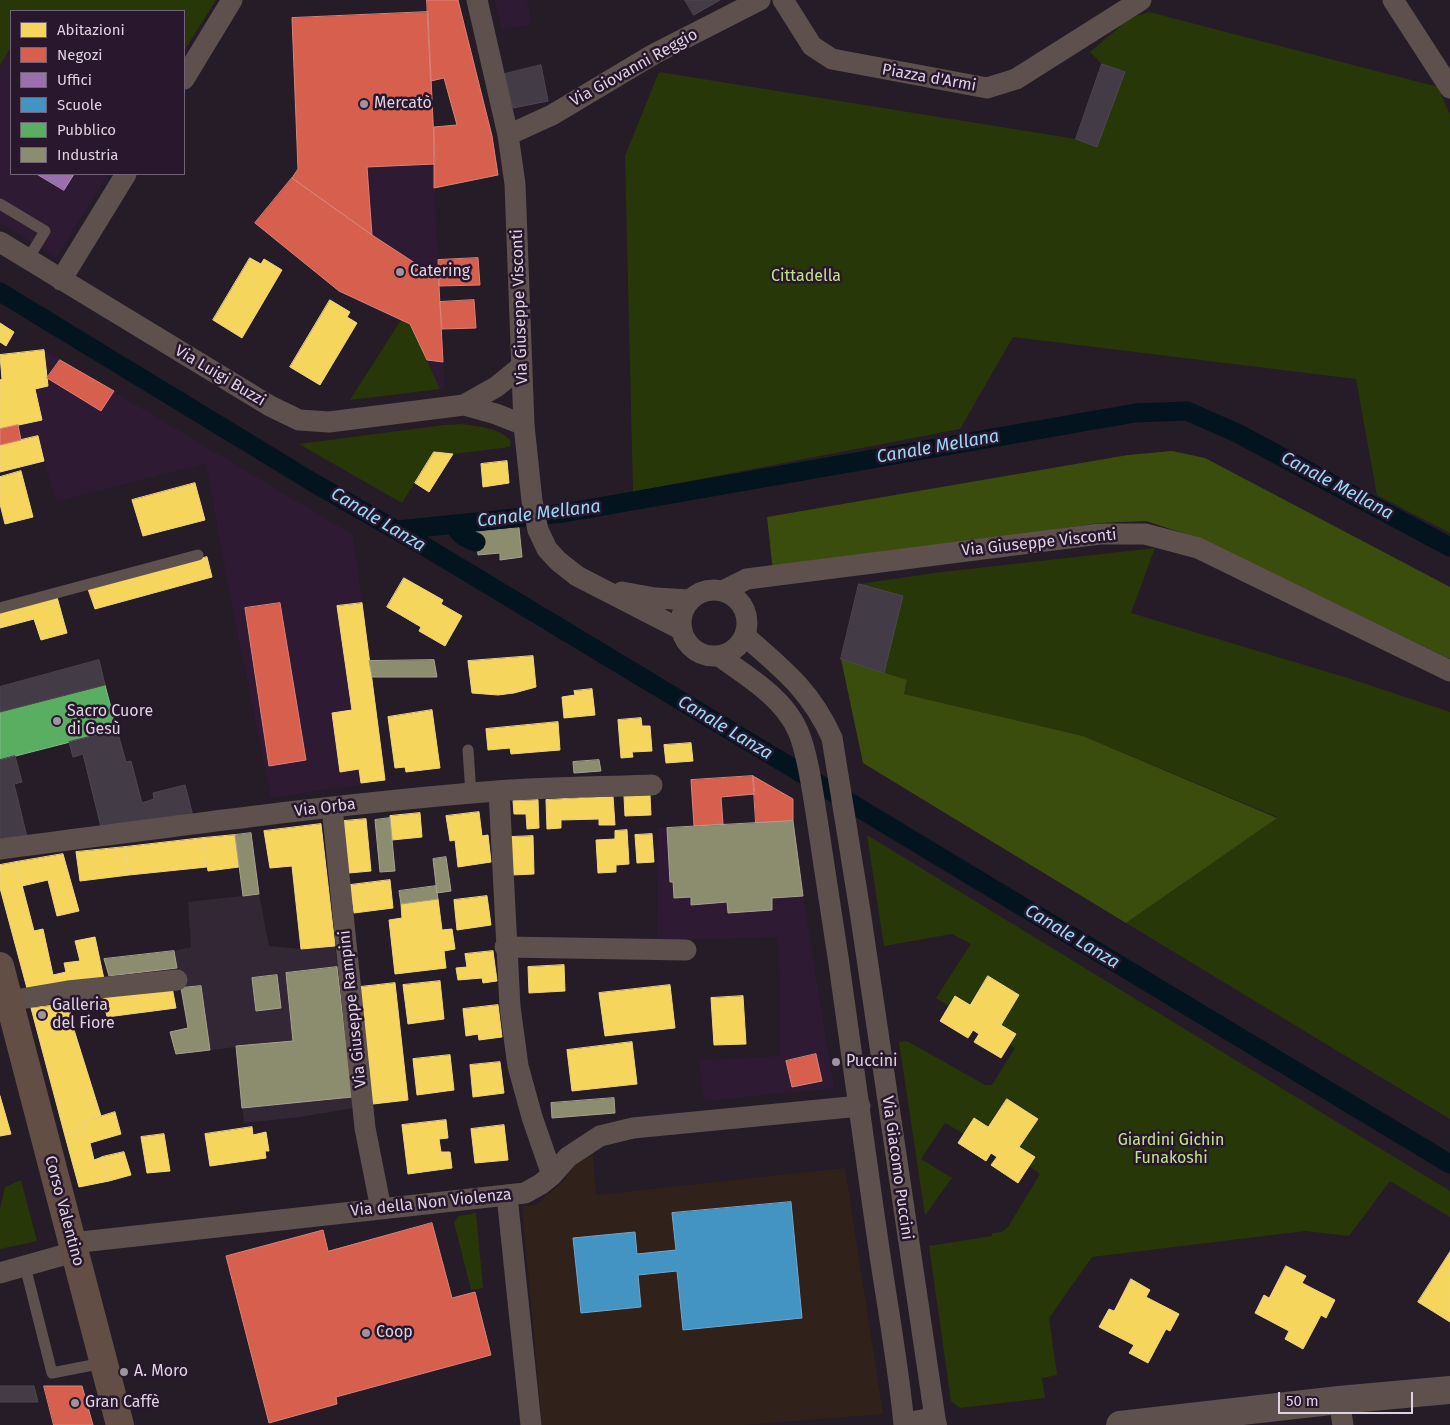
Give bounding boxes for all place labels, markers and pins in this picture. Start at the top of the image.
place label: Mercatò [374,94,432,114]
marker: Mercatò [358,98,370,110]
place label: Catering [410,262,470,282]
marker: Catering [394,266,406,278]
place label: Sacro Cuore di Gesù [67,702,153,740]
marker: Sacro Cuore di Gesù [51,715,63,727]
place label: Galleria del Fiore [52,996,115,1034]
marker: Galleria del Fiore [36,1009,48,1021]
place label: Puccini [846,1052,898,1072]
marker: Puccini [830,1056,842,1068]
place label: Coop [376,1323,413,1343]
marker: Coop [360,1327,372,1339]
place label: A. Moro [134,1362,188,1382]
marker: A. Moro [118,1366,130,1378]
place label: Gran Caffè [85,1393,160,1413]
marker: Gran Caffè [69,1397,81,1409]

